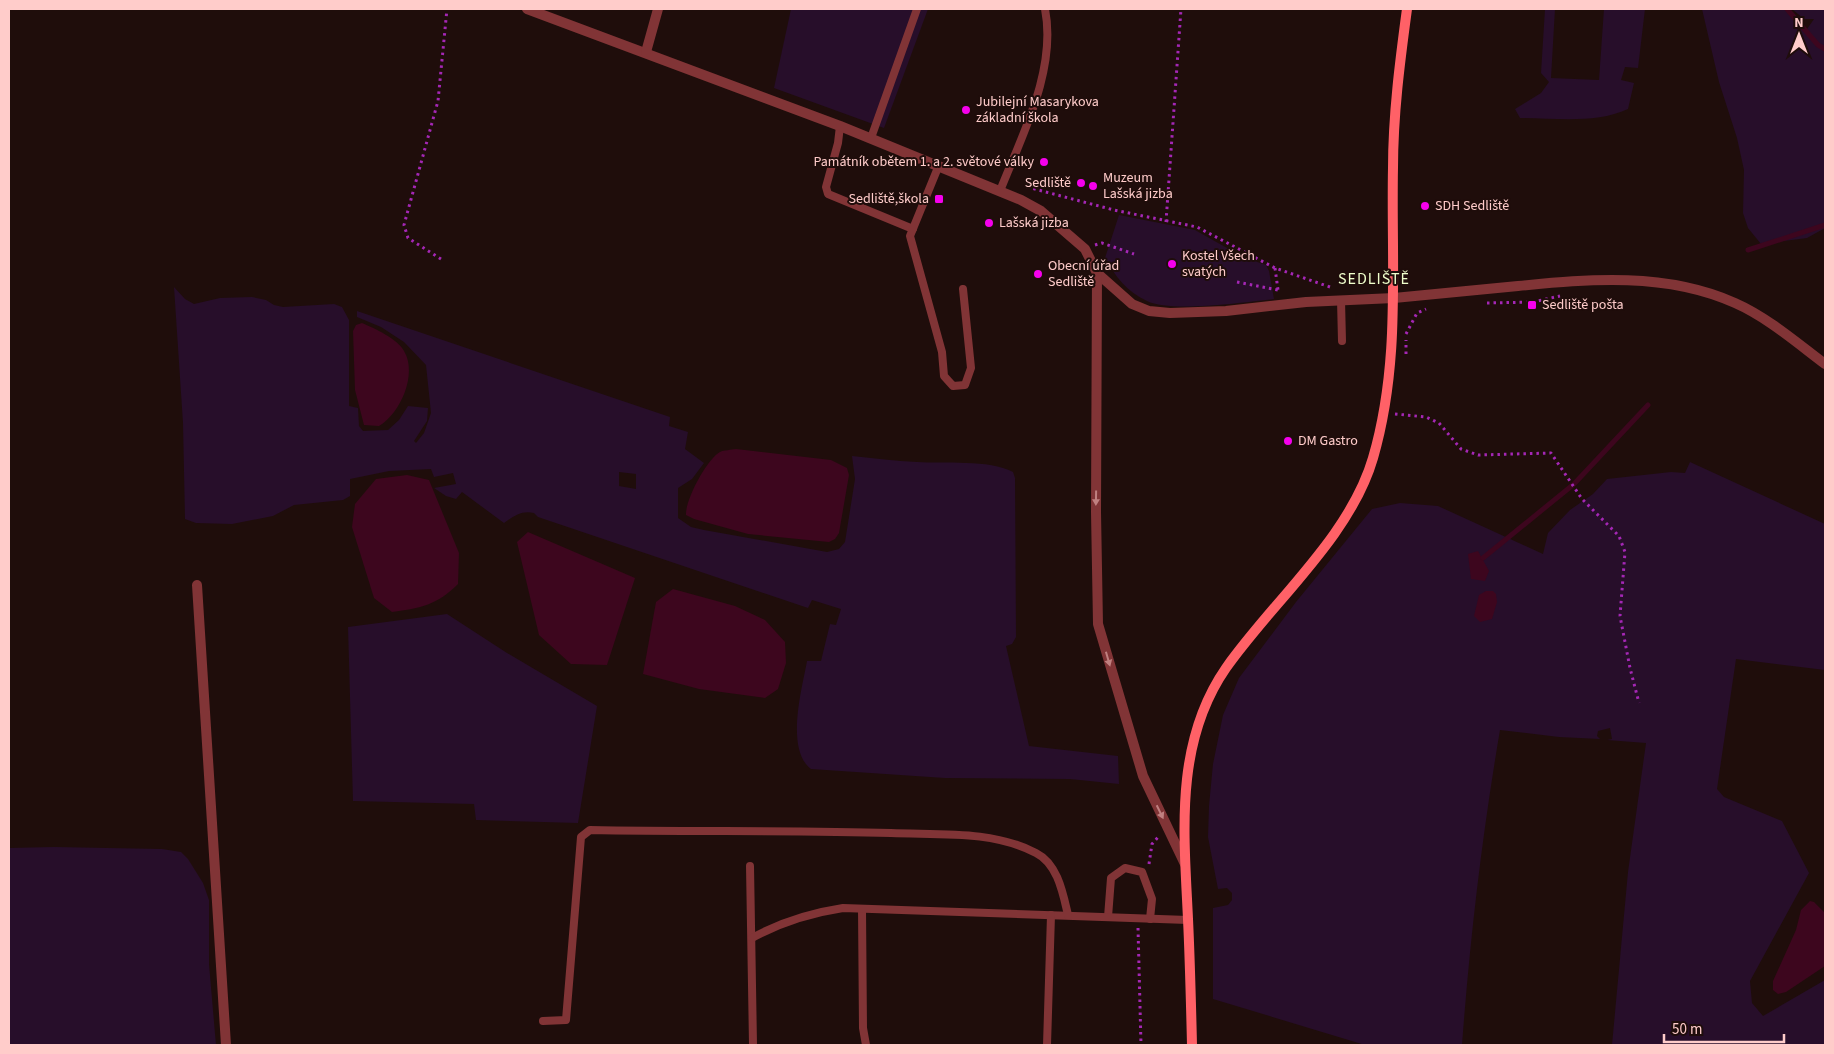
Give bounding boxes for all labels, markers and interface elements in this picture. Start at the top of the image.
north arrow [1774,10,1824,60]
text: N [1794,13,1804,33]
place label: Jubilejní Masarykova základní škola [976,92,1099,128]
marker: Jubilejní Masarykova základní škola [960,104,972,116]
place label: Památník obětem 1. a 2. světové války [813,152,1034,172]
marker: Památník obětem 1. a 2. světové války [1038,156,1050,168]
place label: Muzeum Lašská jizba [1103,168,1173,204]
place label: Sedliště [1025,173,1071,193]
marker: Sedliště [1075,177,1087,189]
marker: Muzeum Lašská jizba [1087,180,1099,192]
place label: Sedliště,škola [848,189,929,209]
marker: Sedliště,škola [933,193,945,205]
place label: SDH Sedliště [1435,196,1509,216]
marker: SDH Sedliště [1419,200,1431,212]
place label: Lašská jizba [999,213,1069,233]
marker: Lašská jizba [983,217,995,229]
place label: Kostel Všech svatých [1182,246,1255,282]
place label: Obecní úřad Sedliště [1048,256,1119,292]
marker: Kostel Všech svatých [1166,258,1178,270]
marker: Obecní úřad Sedliště [1032,268,1044,280]
district label: SEDLIŠTĚ [1338,268,1410,290]
place label: Sedliště pošta [1542,295,1623,315]
marker: Sedliště pošta [1526,299,1538,311]
place label: DM Gastro [1298,431,1358,451]
marker: DM Gastro [1282,435,1294,447]
one-way arrow [1092,490,1100,506]
one-way arrow [1105,651,1113,666]
one-way arrow [1156,805,1164,819]
scale bar [1664,1012,1784,1044]
text: 50 m [1672,1019,1702,1040]

